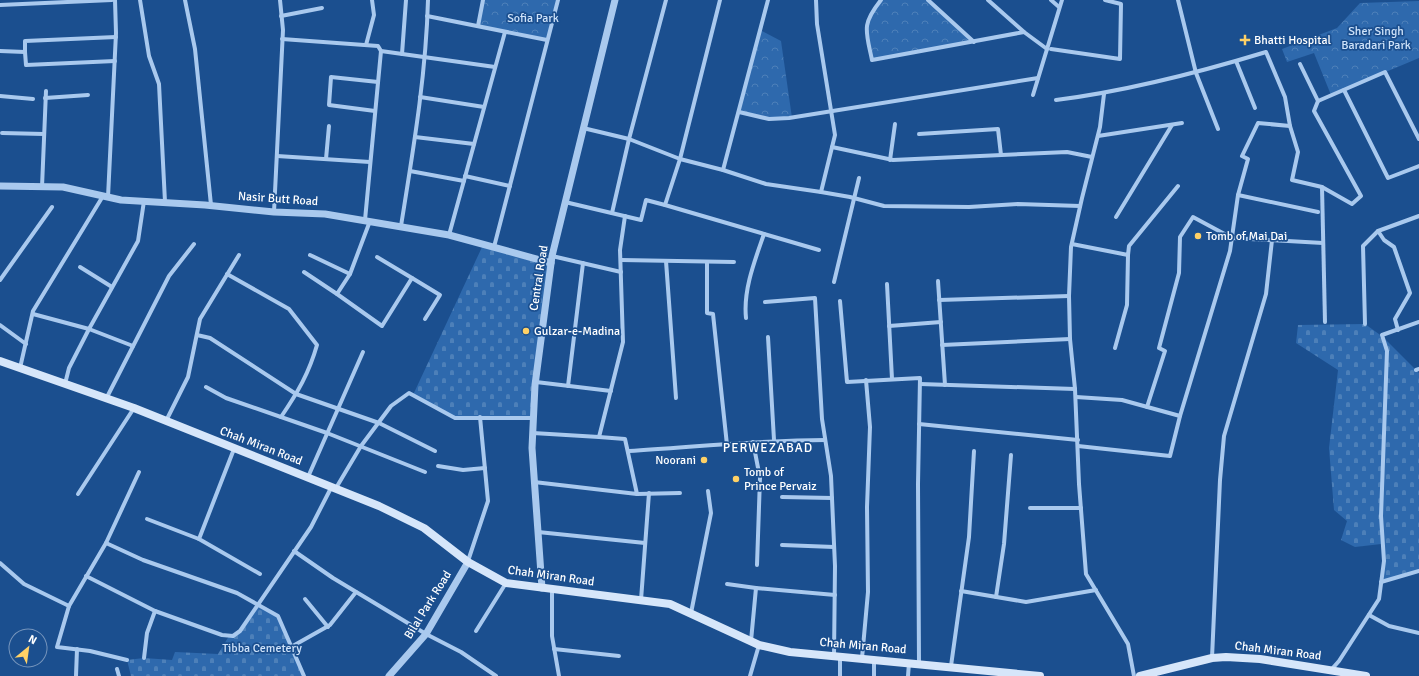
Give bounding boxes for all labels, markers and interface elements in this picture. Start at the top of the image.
park label: Sofia Park [507,11,559,26]
park label: Sher Singh Baradari Park [1341,24,1411,53]
place label: Bhatti Hospital [1254,33,1332,48]
marker: Bhatti Hospital [1239,34,1251,46]
street label: Nasir Butt Road [237,189,319,209]
place label: Tomb of Mai Dai [1206,229,1287,244]
marker: Tomb of Mai Dai [1193,231,1203,241]
street label: Central Road [526,244,552,312]
place label: Gulzar-e-Madina [534,324,620,339]
marker: Gulzar-e-Madina [521,326,531,336]
street label: Chah Miran Road [218,423,304,469]
district label: PERWEZABAD [723,440,813,456]
place label: Noorani [655,453,696,468]
marker: Noorani [699,455,709,465]
place label: Tomb of Prince Pervaiz [744,465,817,494]
marker: Tomb of Prince Pervaiz [731,474,741,484]
street label: Chah Miran Road [507,563,595,589]
street label: Bilal Park Road [401,568,455,642]
north arrow [8,628,48,668]
text: N [26,632,39,647]
street label: Chah Miran Road [819,635,907,657]
street label: Chah Miran Road [1234,638,1322,664]
park label: Tibba Cemetery [222,641,302,656]

